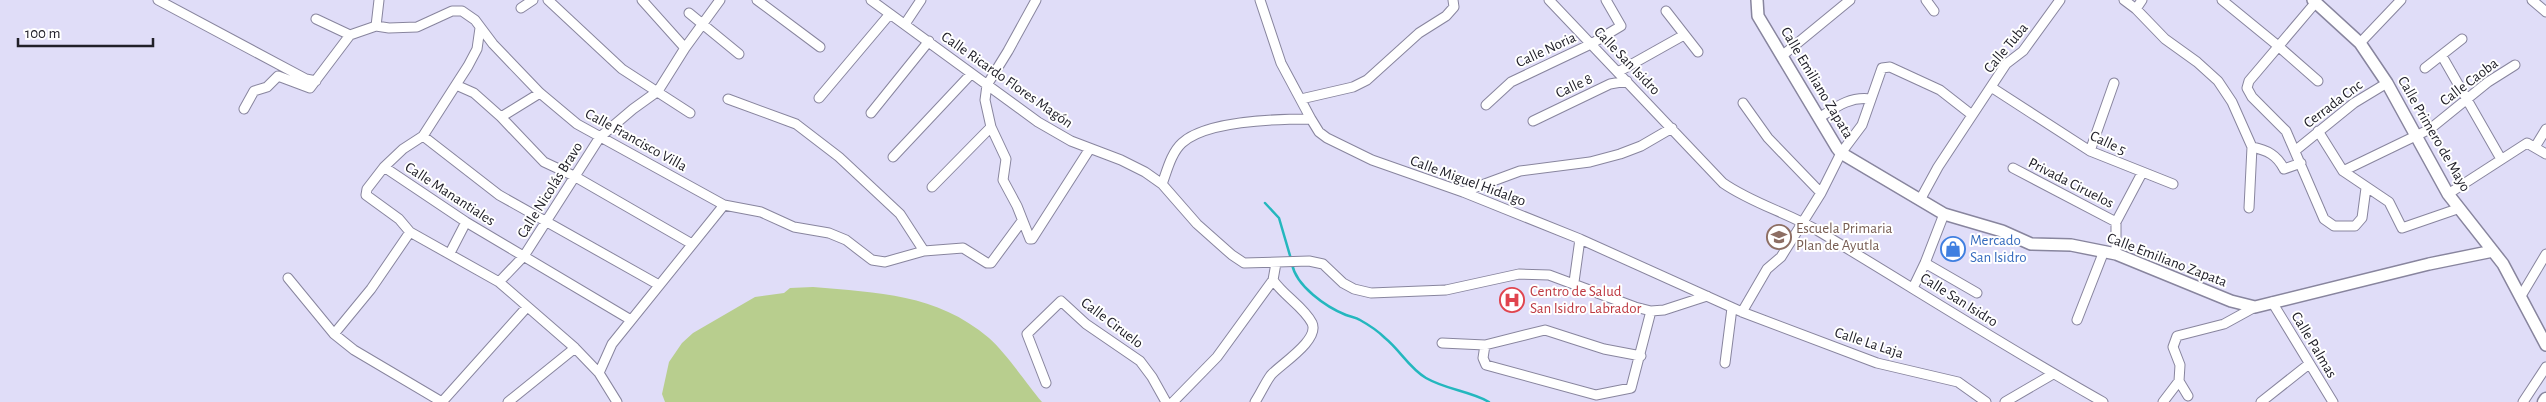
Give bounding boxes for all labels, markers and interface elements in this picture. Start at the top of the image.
scale bar [18,15,152,47]
street label: Calle Tuba [1981,20,2031,76]
street label: Calle San Isidro [1591,24,1663,98]
street label: Calle Emiliano Zapata [1778,25,1856,141]
text: 100 m [25,26,60,41]
street label: Calle Ricardo Flores Magón [939,29,1075,131]
street label: Calle Noria [1514,30,1578,70]
street label: Calle Caoba [2437,55,2501,109]
street label: Calle 8 [1553,71,1595,101]
street label: Calle Primero de Mayo [2395,74,2473,194]
street label: Cerrada Cnc [2301,77,2365,131]
street label: Calle Francisco Villa [583,106,689,174]
street label: Calle 5 [2088,128,2128,158]
street label: Calle Nicolás Bravo [514,139,586,241]
street label: Calle Miguel Hidalgo [1408,153,1528,209]
street label: Privada Ciruelos [2026,155,2116,211]
street label: Calle Manantiales [402,159,498,229]
place label: Escuela Primaria Plan de Ayutla [1796,221,1893,253]
school or university icon: Escuela Primaria Plan de Ayutla [1766,224,1792,250]
street label: Calle Emiliano Zapata [2105,230,2229,290]
place label: Mercado San Isidro [1970,233,2027,265]
shop icon: Mercado San Isidro [1940,236,1966,262]
street label: Calle San Isidro [1918,270,2000,330]
place label: Centro de Salud San Isidro Labrador [1530,284,1641,316]
hospital icon: Centro de Salud San Isidro Labrador [1499,287,1525,313]
street label: Calle Ciruelo [1078,295,1146,351]
street label: Calle Palmas [2288,309,2340,381]
street label: Calle La Laja [1833,325,1905,361]

